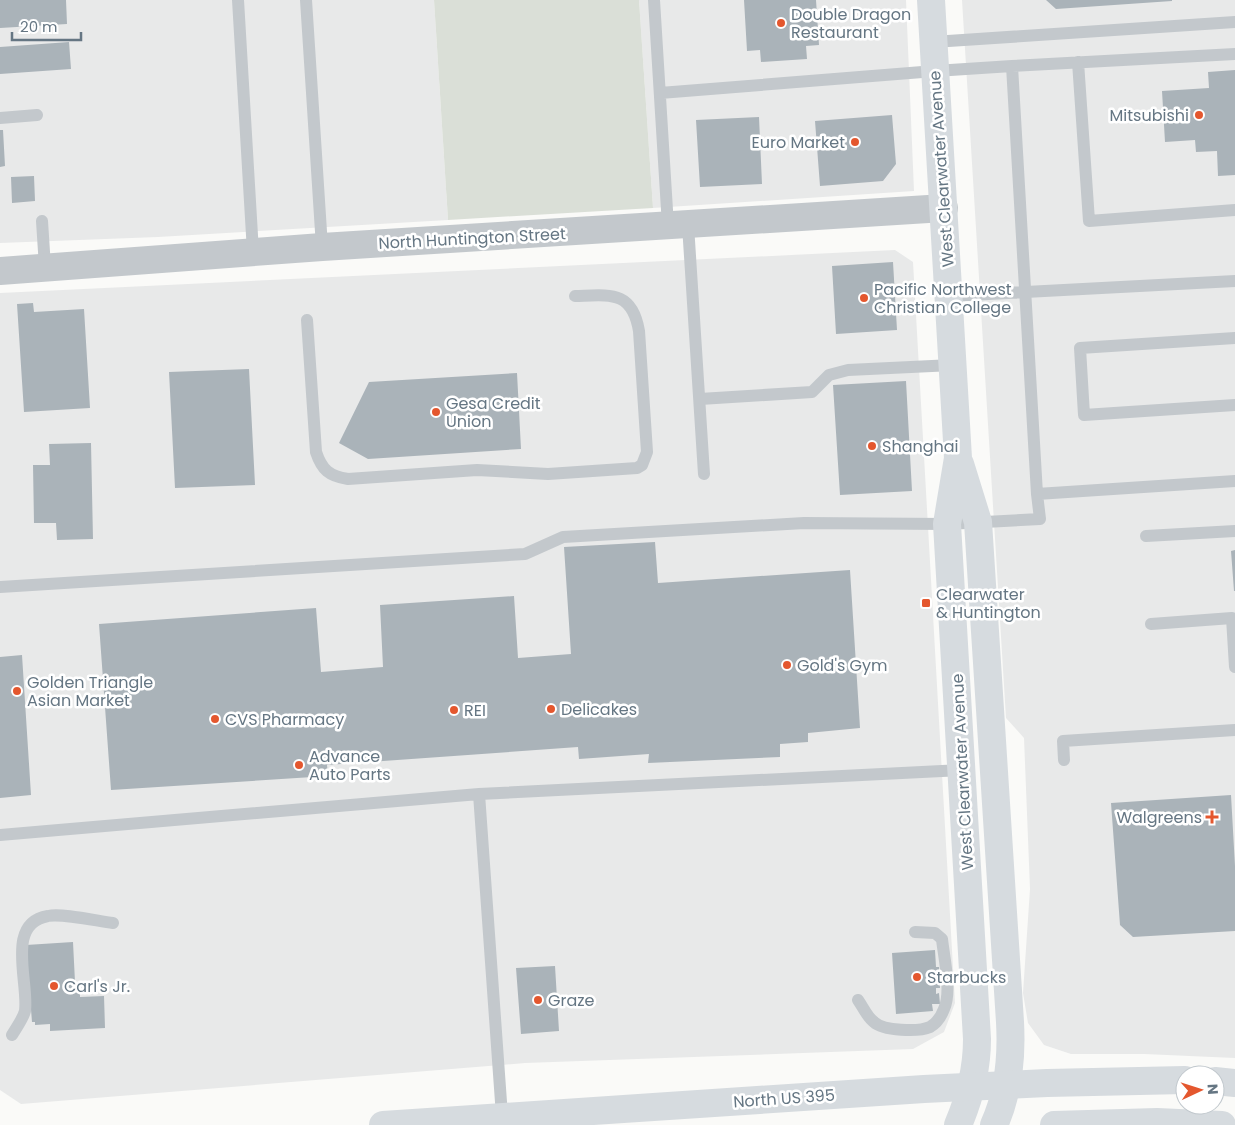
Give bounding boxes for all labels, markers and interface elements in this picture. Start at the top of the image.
place label: Double Dragon Restaurant [791,3,911,44]
scale bar [12,10,81,42]
text: 20 m [20,16,58,37]
marker: Double Dragon Restaurant [775,17,787,29]
street label: West Clearwater Avenue [923,70,960,268]
place label: Mitsubishi [1110,104,1189,127]
marker: Mitsubishi [1193,109,1205,121]
place label: Euro Market [752,131,845,154]
marker: Euro Market [849,136,861,148]
street label: North Huntington Street [378,222,566,255]
place label: Pacific Northwest Christian College [874,278,1012,319]
marker: Pacific Northwest Christian College [858,292,870,304]
place label: Gesa Credit Union [446,392,541,433]
marker: Gesa Credit Union [430,406,442,418]
place label: Shanghai [882,435,959,458]
marker: Shanghai [866,440,878,452]
place label: Clearwater & Huntington [936,583,1041,624]
marker: Clearwater & Huntington [920,597,932,609]
place label: Gold's Gym [797,654,888,677]
marker: Gold's Gym [781,659,793,671]
place label: Golden Triangle Asian Market [27,671,153,712]
street label: West Clearwater Avenue [946,673,979,871]
marker: Golden Triangle Asian Market [11,685,23,697]
place label: Delicakes [561,698,637,721]
place label: REI [464,699,486,722]
marker: Delicakes [545,703,557,715]
marker: REI [448,704,460,716]
place label: CVS Pharmacy [225,708,344,731]
marker: CVS Pharmacy [209,713,221,725]
place label: Advance Auto Parts [309,745,391,786]
marker: Advance Auto Parts [293,759,305,771]
place label: Walgreens [1116,806,1202,829]
marker: Walgreens [1206,811,1218,823]
place label: Starbucks [927,966,1006,989]
marker: Starbucks [911,971,923,983]
place label: Carl's Jr. [64,975,130,998]
marker: Carl's Jr. [48,980,60,992]
place label: Graze [548,989,595,1012]
marker: Graze [532,994,544,1006]
north arrow [1175,1065,1225,1115]
street label: North US 395 [732,1083,836,1114]
text: N [1203,1083,1223,1095]

